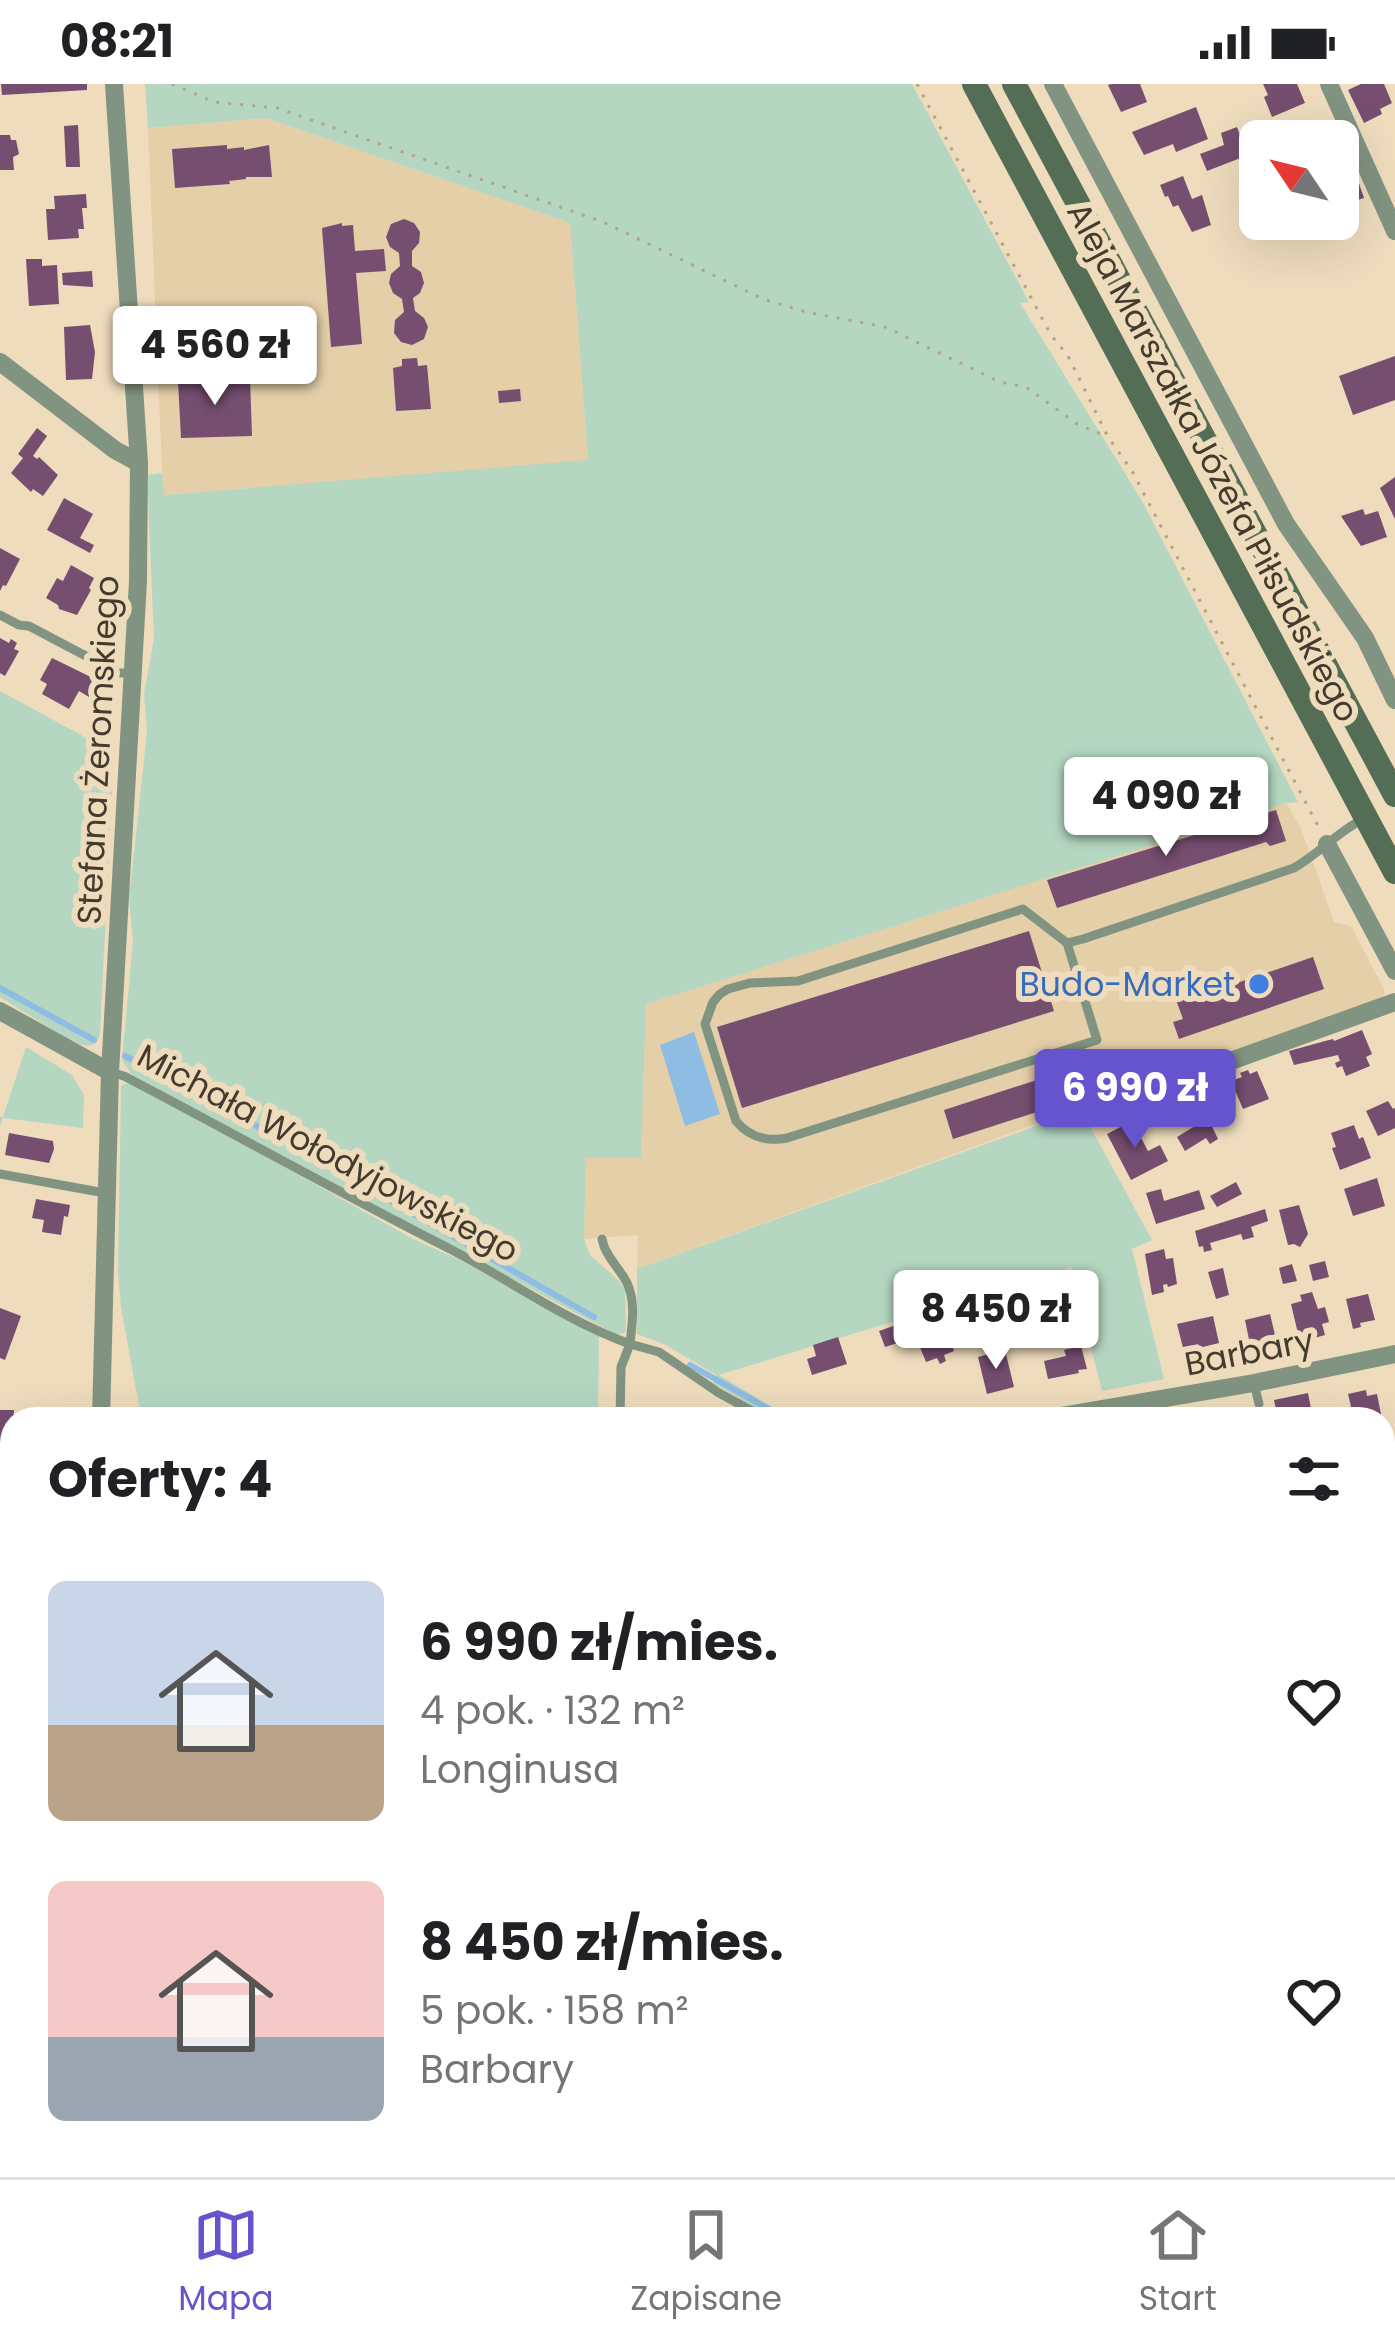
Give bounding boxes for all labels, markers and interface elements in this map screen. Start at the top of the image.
text: 08:21 [60,10,174,73]
north arrow [1239,120,1359,240]
map controls [1239,120,1359,240]
street label: Aleja Marszałka Józefa Piłsudskiego [1056,194,1370,730]
pin: 4 560 zł [91,306,339,408]
text: 4 560 zł [140,317,290,372]
street label: Stefana Żeromskiego [65,574,131,926]
pin: 4 090 zł [1042,757,1290,859]
text: 4 090 zł [1091,768,1241,823]
place label: Budo-Market [1020,961,1235,1008]
marker: Budo-Market [1246,971,1272,997]
street label: Michała Wołodyjowskiego [129,1032,527,1274]
pin: 6 990 zł [1011,1049,1259,1151]
text: 6 990 zł [1062,1060,1208,1115]
pin: 8 450 zł [872,1270,1120,1372]
text: 8 450 zł [921,1281,1071,1336]
street label: Barbary [1181,1316,1318,1388]
text: Oferty: 4 [48,1443,272,1515]
icon: filters [1281,1446,1347,1512]
text: 6 990 zł/mies. [420,1606,778,1678]
icon: home [144,1629,288,1773]
icon: heart [1281,1668,1347,1734]
text: 4 pok. · 132 m² [420,1683,685,1738]
text: Longinusa [420,1742,619,1797]
text: 8 450 zł/mies. [420,1906,784,1978]
icon: home [144,1929,288,2073]
icon: heart [1281,1968,1347,2034]
text: 5 pok. · 158 m² [420,1983,689,2038]
text: Barbary [420,2042,574,2097]
tab: Mapa [178,2202,274,2324]
tab: Zapisane [630,2202,782,2324]
tab: Start [1139,2202,1217,2324]

